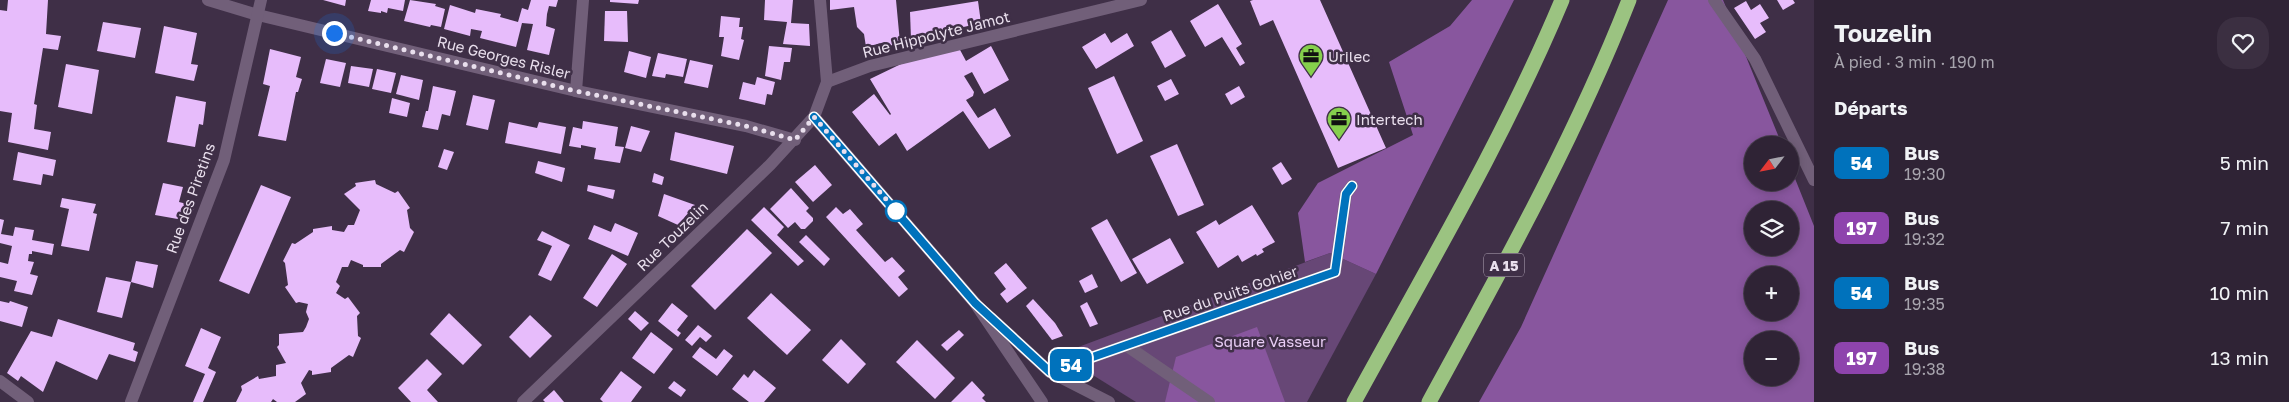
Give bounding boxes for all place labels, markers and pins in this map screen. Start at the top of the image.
office icon: Urilec [1298,43,1324,77]
place label: Urilec [1328,47,1370,65]
office icon: Intertech [1326,106,1352,140]
place label: Intertech [1356,110,1423,128]
unlabelled marker [885,200,907,222]

